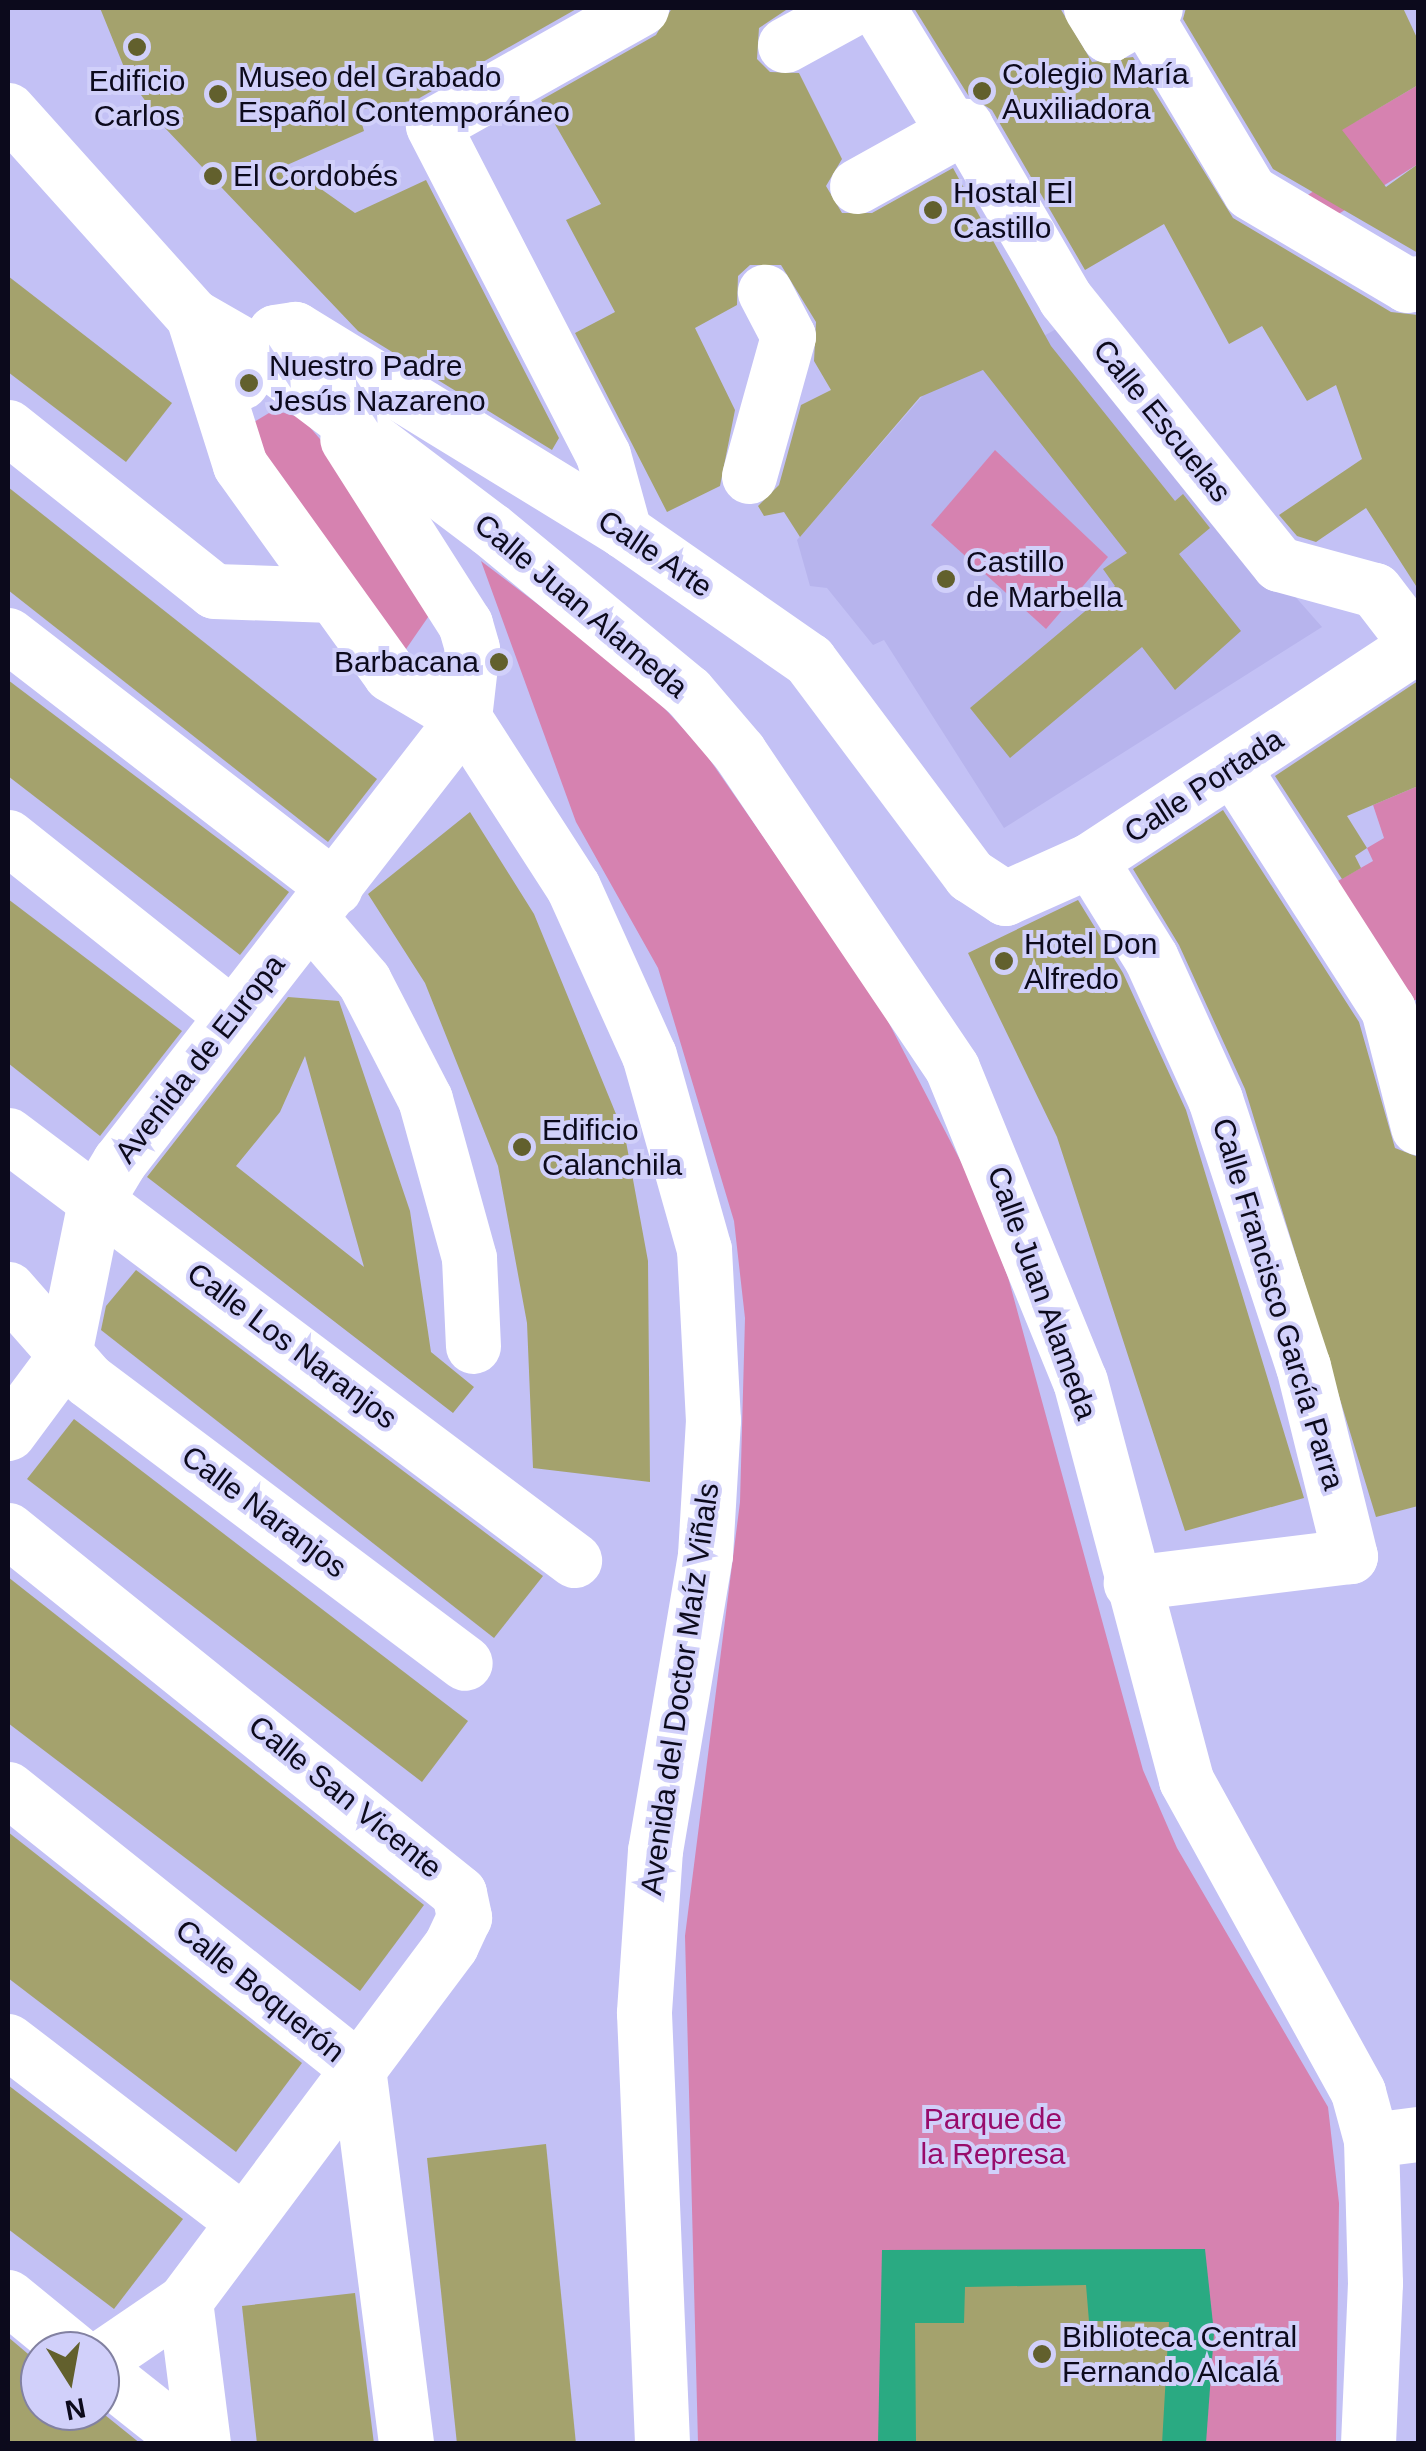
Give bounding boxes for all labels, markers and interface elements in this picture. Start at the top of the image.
marker: Edificio Carlos [126,36,148,58]
place label: Colegio María Auxiliadora [1002,56,1189,126]
place label: Museo del Grabado Español Contemporáneo [238,59,570,130]
place label: Edificio Carlos [89,63,185,134]
marker: Colegio María Auxiliadora [971,80,993,102]
marker: Museo del Grabado Español Contemporáneo [207,83,229,105]
place label: El Cordobés [233,158,398,194]
marker: El Cordobés [202,165,224,187]
place label: Hostal El Castillo [953,175,1073,246]
marker: Hostal El Castillo [922,199,944,221]
street label: Calle Escuelas [1086,333,1238,509]
place label: Nuestro Padre Jesús Nazareno [269,348,486,418]
marker: Nuestro Padre Jesús Nazareno [238,372,260,394]
street label: Calle Arte [590,502,720,606]
street label: Calle Juan Alameda [467,506,695,706]
place label: Castillo de Marbella [966,544,1123,614]
marker: Castillo de Marbella [935,568,957,590]
place label: Barbacana [334,644,479,680]
marker: Barbacana [488,651,510,673]
street label: Calle Portada [1118,721,1290,851]
place label: Hotel Don Alfredo [1024,926,1157,996]
street label: Avenida de Europa [107,948,293,1170]
marker: Hotel Don Alfredo [993,950,1015,972]
place label: Edificio Calanchila [542,1112,682,1182]
street label: Calle Francisco García Parra [1204,1114,1352,1494]
marker: Edificio Calanchila [511,1136,533,1158]
street label: Calle Juan Alameda [979,1161,1105,1425]
street label: Calle Los Naranjos [180,1255,404,1437]
street label: Calle Naranjos [175,1438,353,1586]
street label: Avenida del Doctor Maíz Viñals [633,1481,727,1897]
street label: Calle San Vicente [241,1708,449,1886]
street label: Calle Boquerón [168,1912,352,2070]
park label: Parque de la Represa [920,2101,1066,2172]
place label: Biblioteca Central Fernando Alcalá [1062,2319,1297,2390]
north arrow [20,2331,120,2431]
marker: Biblioteca Central Fernando Alcalá [1031,2343,1053,2365]
text: N [63,2392,88,2426]

